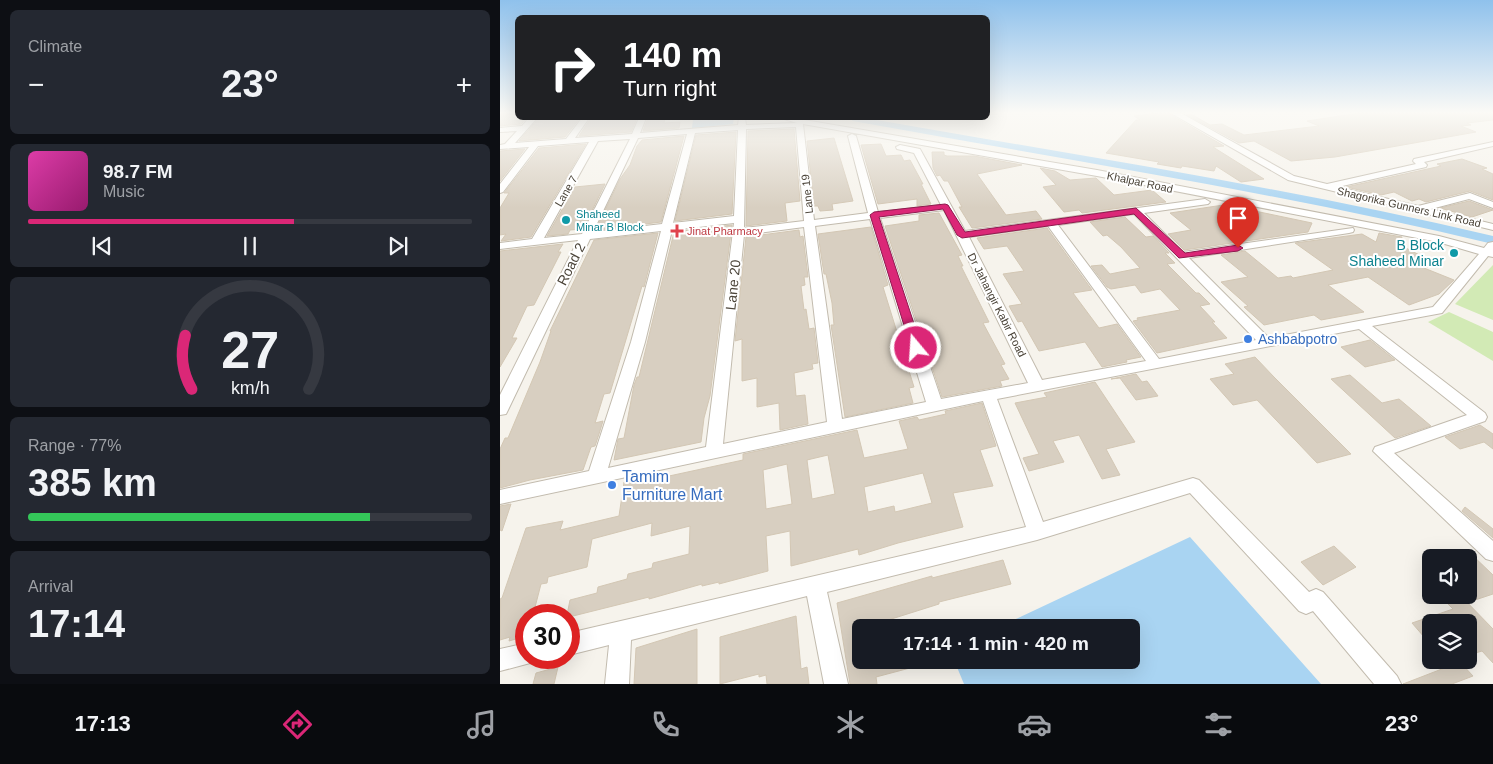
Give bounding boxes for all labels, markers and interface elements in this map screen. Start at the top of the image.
icon: right [540,35,605,100]
text: 140 m [623,35,722,74]
text: Climate [28,38,82,55]
text: 23° [221,63,279,105]
text: − [28,69,44,100]
text: + [456,69,472,100]
text: Turn right [623,76,716,101]
text: 98.7 FM [103,161,173,182]
street label: Khalpar Road [1106,169,1174,195]
street label: Lane 7 [552,173,580,209]
street label: Lane 19 [799,174,815,214]
text: Music [103,183,145,200]
street label: Shagorika Gunners Link Road [1336,185,1482,229]
pin [1217,197,1259,248]
icon: arrive [1224,204,1252,232]
place label: Shaheed Minar B Block [576,208,644,233]
marker: Shaheed Minar B Block [560,214,572,226]
marker: Jinat Pharmacy [671,225,683,237]
place label: Jinat Pharmacy [687,225,763,237]
icon: previous [88,232,116,260]
icon: pause [236,232,264,260]
icon: next [384,232,412,260]
place label: B Block Shaheed Minar [1349,237,1445,269]
street label: Road 2 [554,240,588,288]
marker: B Block Shaheed Minar [1448,247,1460,259]
street label: Dr Jahangir Kabir Road [966,251,1028,359]
street label: Lane 20 [722,259,744,311]
text: 27 [221,321,279,379]
position arrow [889,321,941,373]
place label: Ashbabpotro [1258,331,1338,347]
marker: Ashbabpotro [1242,333,1254,345]
text: km/h [231,378,269,398]
text: Range · 77% [28,437,121,454]
text: 385 km [28,462,157,504]
place label: Tamim Furniture Mart [622,468,723,503]
marker: Tamim Furniture Mart [606,479,618,491]
map controls [1422,549,1477,669]
button: sound [1422,549,1477,604]
text: Arrival [28,578,73,595]
text: 17:14 [28,603,125,645]
speed limit sign: 30 [515,604,580,669]
button: layers [1422,614,1477,669]
text: 17:14 · 1 min · 420 m [903,633,1089,654]
icon: directions [280,707,315,742]
icon: music [464,707,499,742]
icon: phone [648,707,683,742]
icon: climate [833,707,868,742]
icon: car [1017,707,1052,742]
icon: filters [1201,707,1236,742]
text: 17:13 [75,711,131,736]
text: 23° [1385,711,1418,736]

